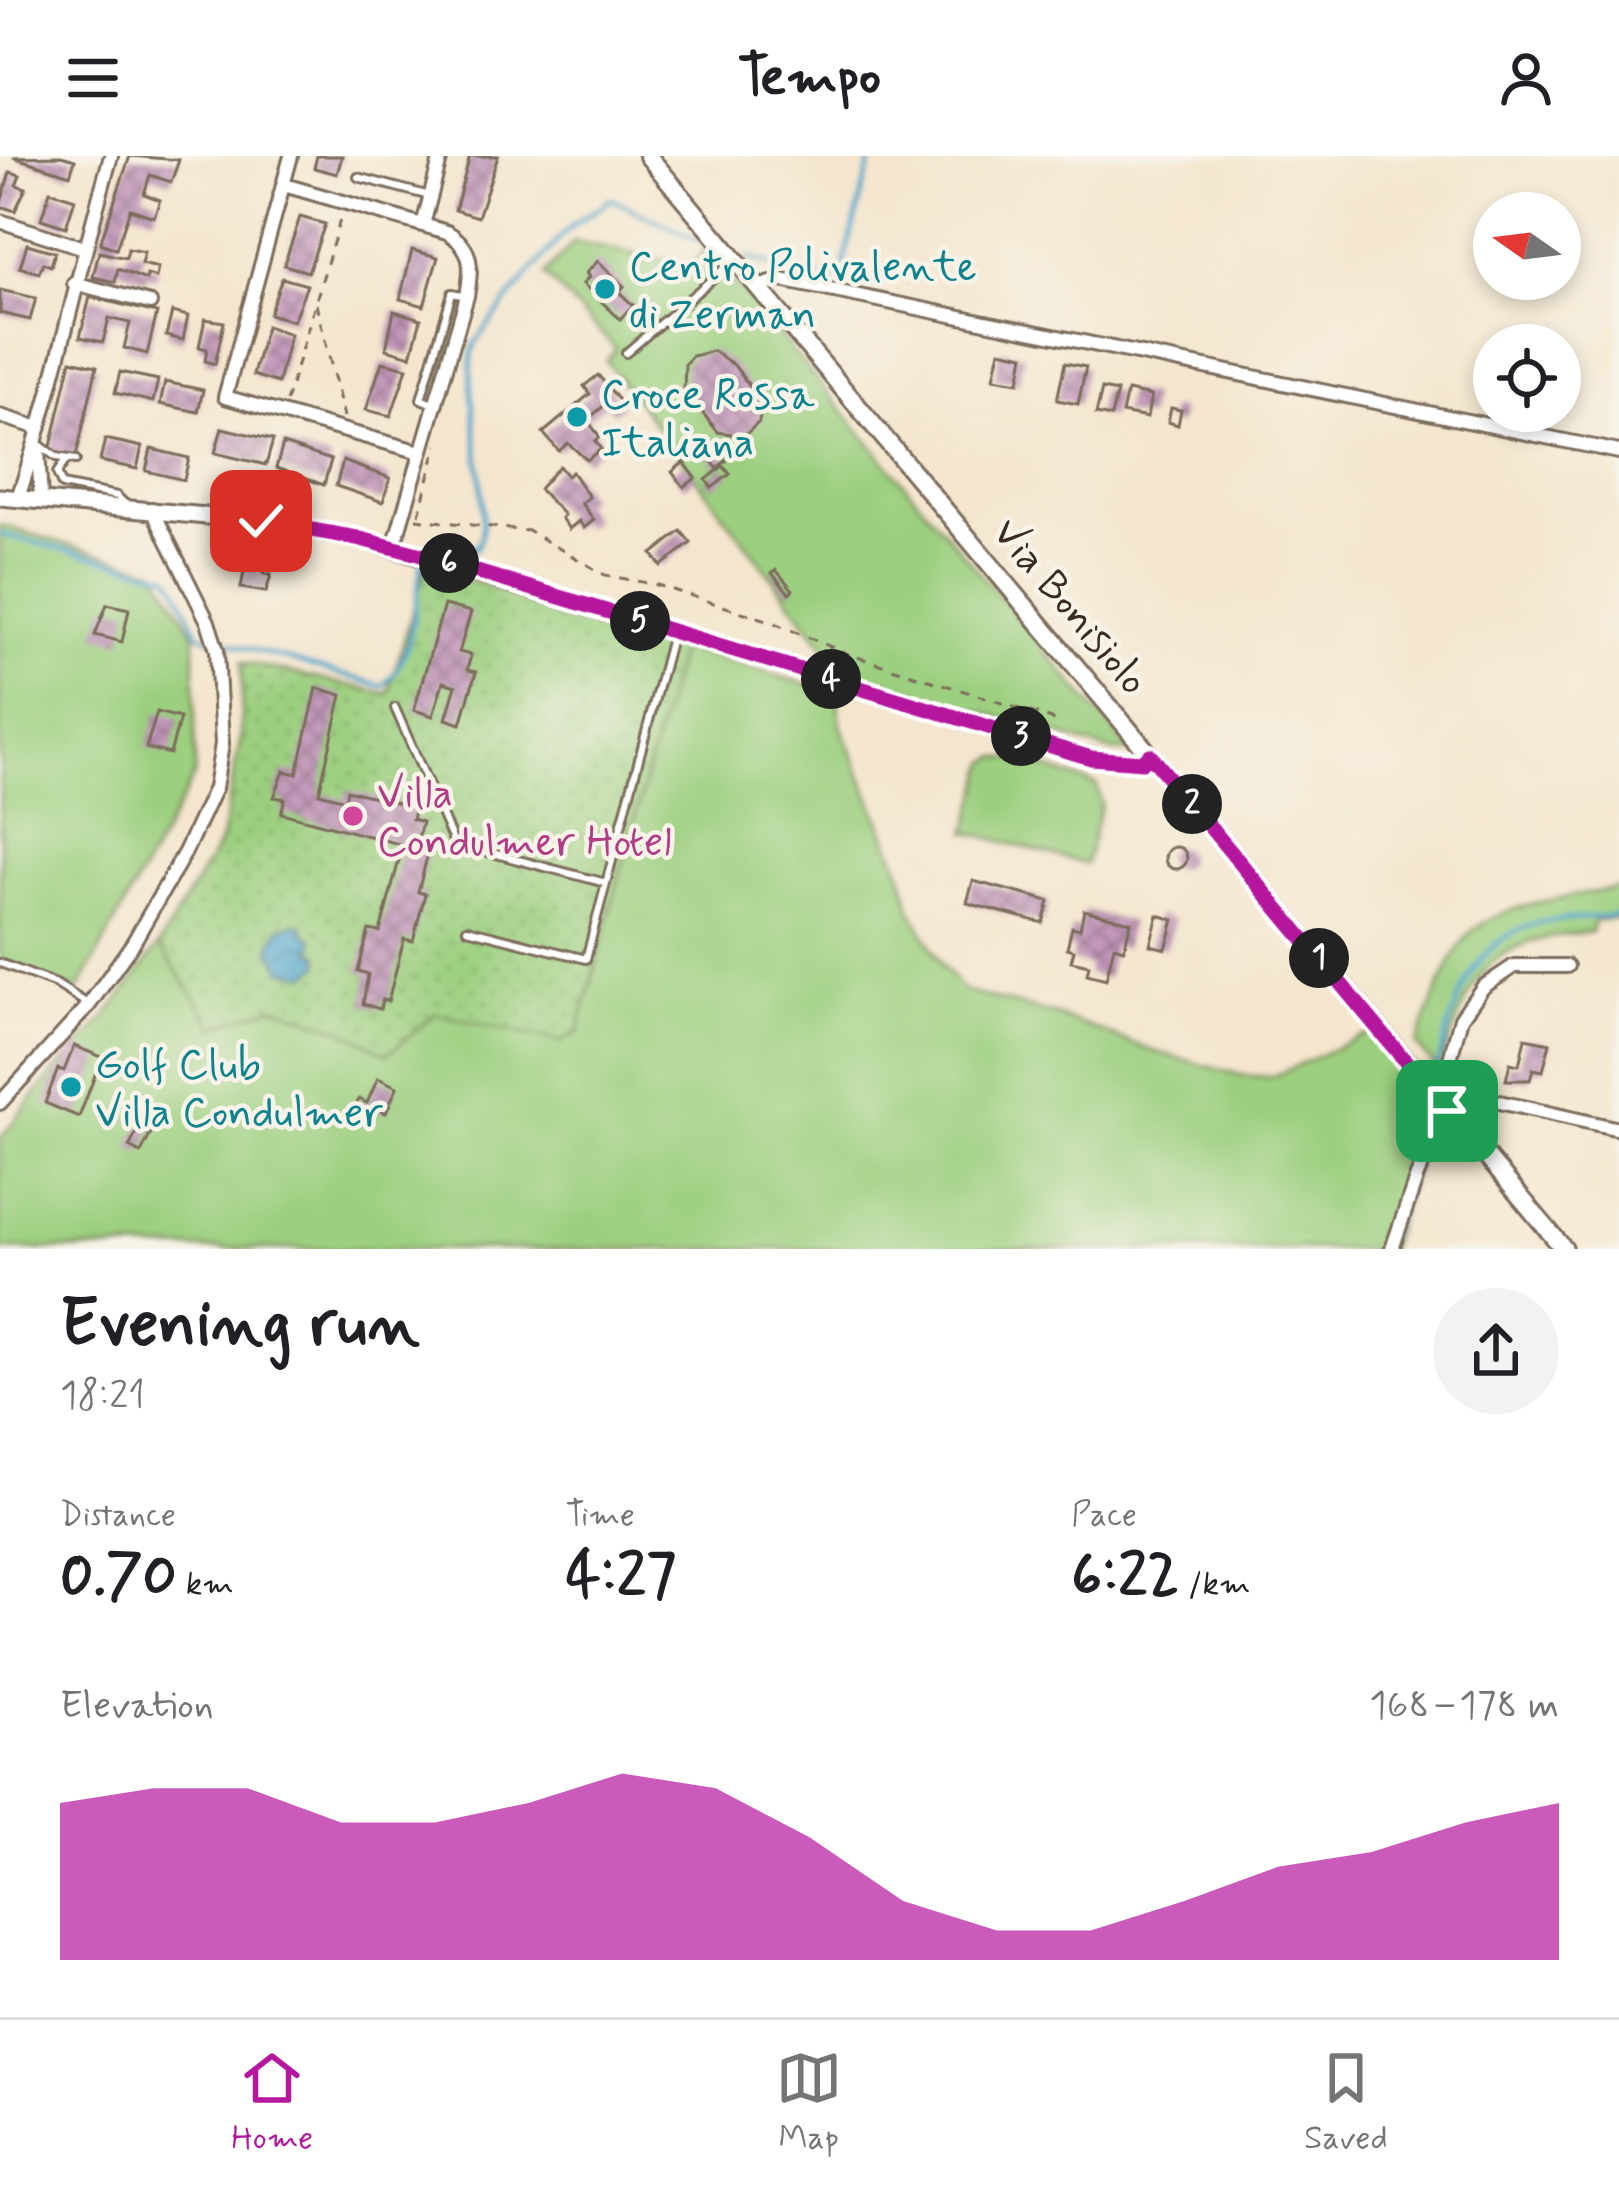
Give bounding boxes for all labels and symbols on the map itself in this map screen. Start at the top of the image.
north arrow [1473,192,1581,300]
place label: Centro Polivalente di Zerman [629,241,977,344]
marker: Centro Polivalente di Zerman [592,276,618,302]
place label: Croce Rossa Italiana [601,369,815,472]
marker: Croce Rossa Italiana [564,404,590,430]
pin [210,470,312,572]
street label: Via Bonisiolo [979,507,1160,707]
pin: 6 [419,533,479,593]
pin: 5 [610,591,670,651]
pin: 4 [801,649,861,709]
pin: 3 [991,706,1051,766]
place label: Villa Condulmer Hotel [377,768,672,871]
pin: 2 [1162,774,1222,834]
marker: Villa Condulmer Hotel [340,803,366,829]
pin: 1 [1289,928,1349,988]
place label: Golf Club Villa Condulmer [95,1039,383,1142]
pin [1396,1060,1498,1162]
marker: Golf Club Villa Condulmer [58,1074,84,1100]

